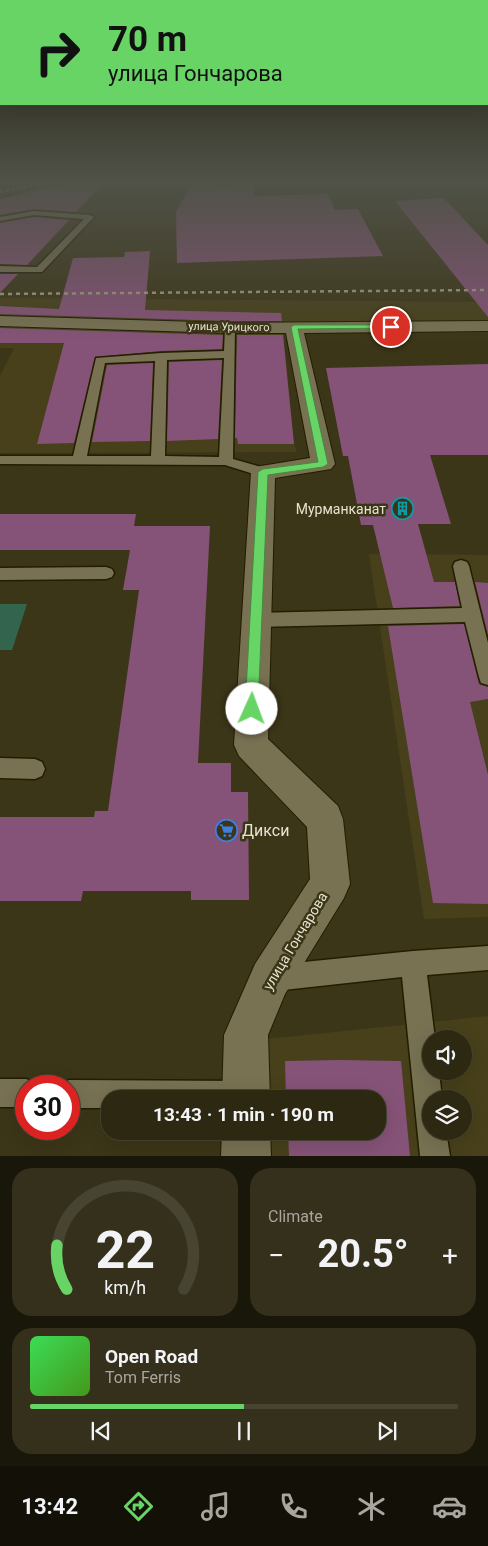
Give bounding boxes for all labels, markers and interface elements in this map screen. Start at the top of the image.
text: 70 m [108,19,187,60]
icon: right [25,20,90,85]
text: улица Гончарова [108,61,283,86]
pin [370,306,412,348]
icon: arrive [377,313,405,341]
street label: улица Урицкого [188,320,270,334]
building icon: Мурманканат [390,497,414,521]
place label: Мурманканат [296,501,386,517]
position arrow [225,682,277,734]
supermarket icon: Дикси [214,818,238,842]
place label: Дикси [242,821,289,840]
street label: улица Гончарова [260,889,330,993]
map controls [422,1030,472,1140]
button: sound [422,1030,472,1080]
speed limit sign: 30 [15,1075,80,1140]
button: layers [422,1090,472,1140]
text: 13:43 · 1 min · 190 m [153,1103,334,1126]
text: Climate [268,1207,323,1226]
text: 22 [95,1220,155,1281]
text: 20.5° [317,1232,409,1276]
text: − [268,1239,284,1272]
text: + [442,1239,458,1272]
text: km/h [104,1277,146,1298]
text: Open Road [105,1345,198,1368]
text: Tom Ferris [105,1368,181,1387]
icon: previous [87,1417,115,1445]
icon: pause [230,1417,258,1445]
icon: next [373,1417,401,1445]
icon: directions [121,1489,156,1524]
icon: music [198,1489,233,1524]
icon: phone [276,1489,311,1524]
icon: climate [354,1489,389,1524]
icon: car [432,1489,467,1524]
text: 13:42 [21,1494,78,1519]

